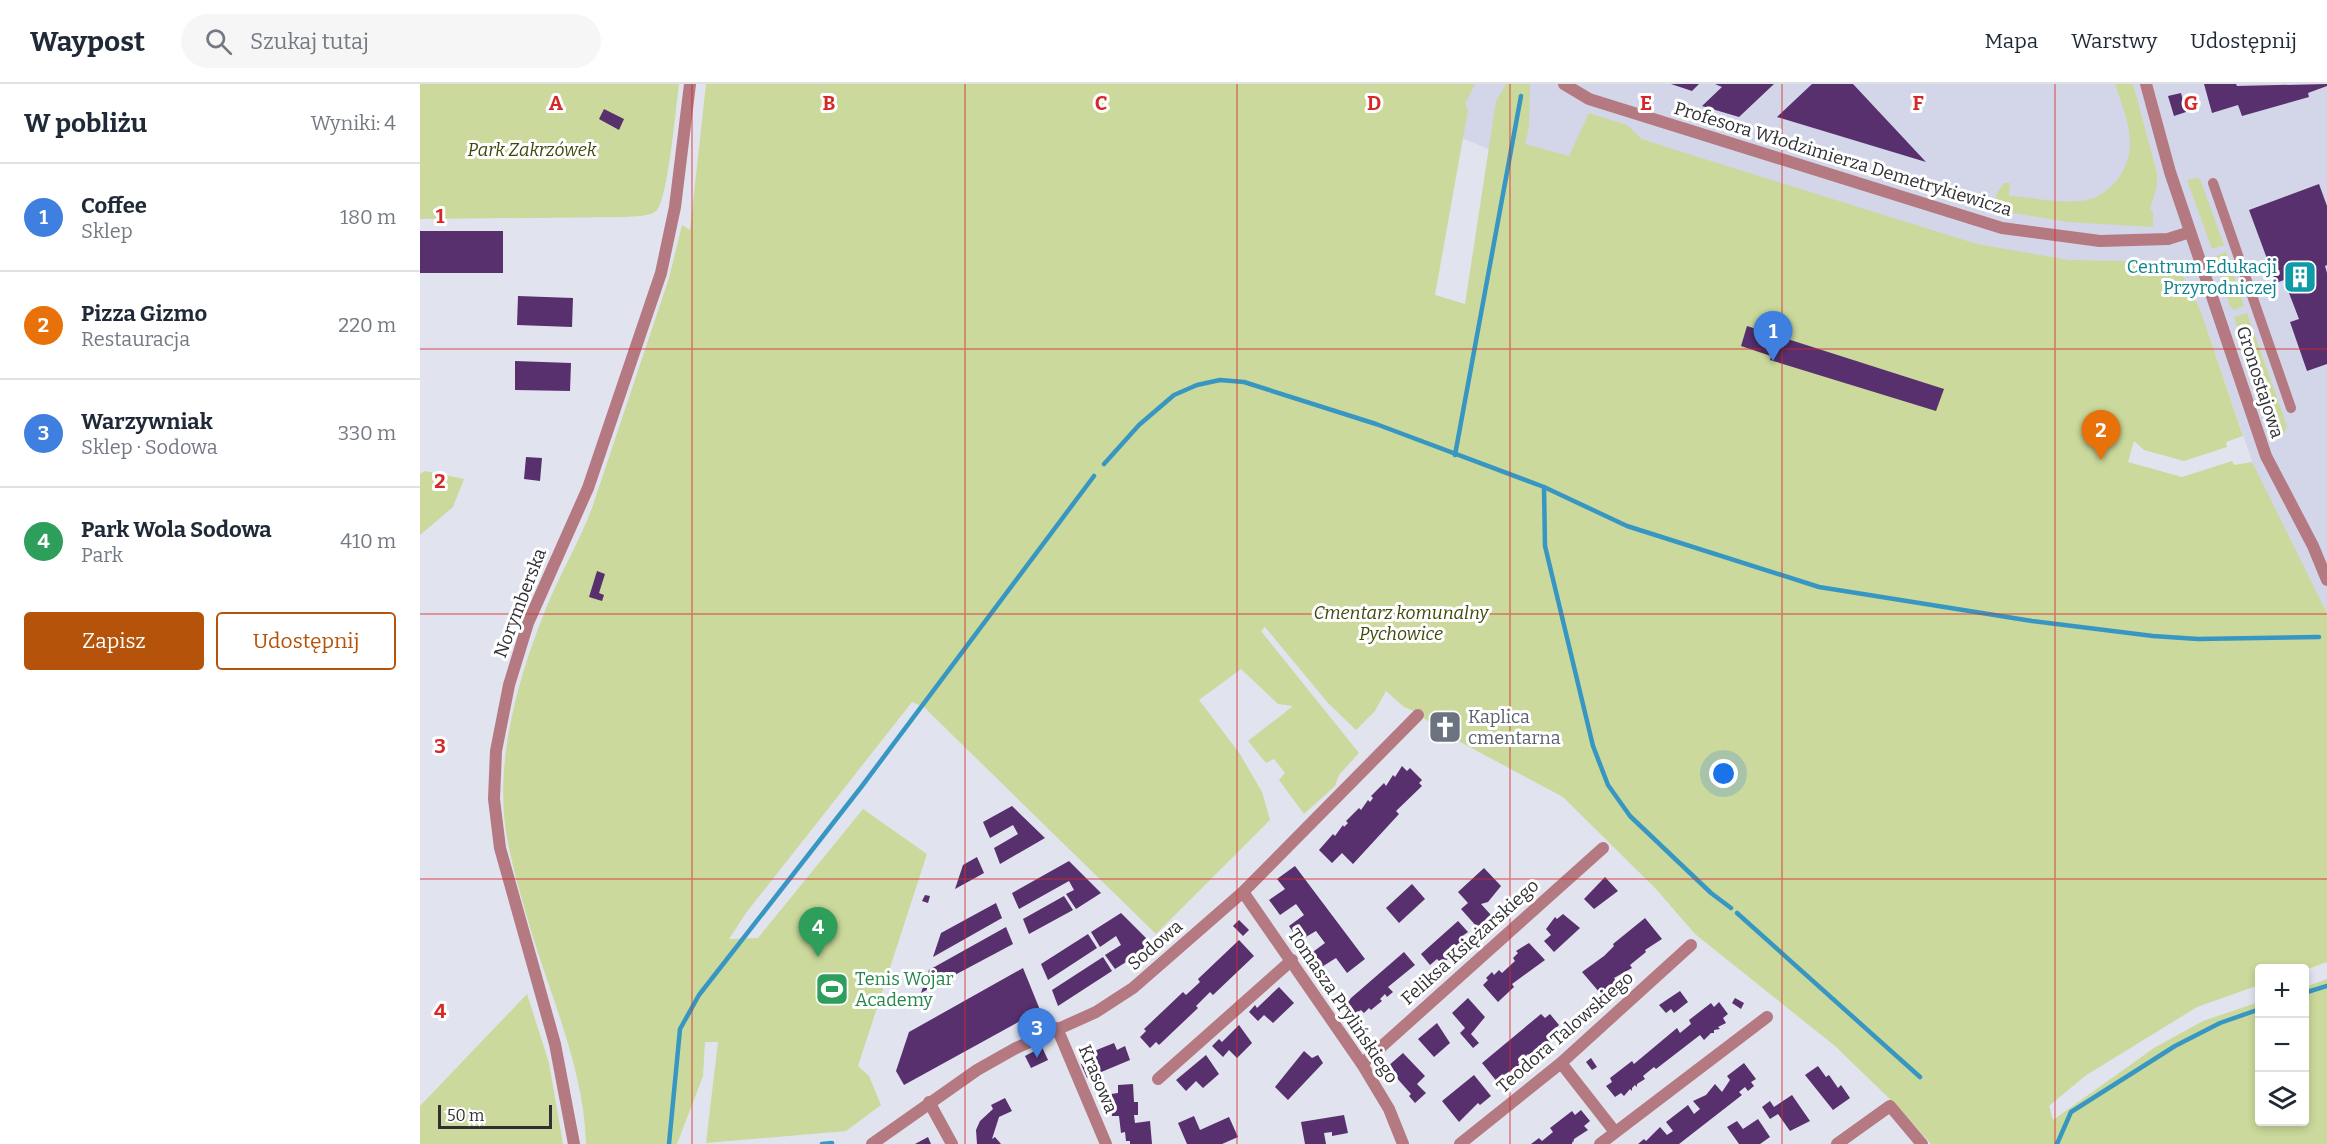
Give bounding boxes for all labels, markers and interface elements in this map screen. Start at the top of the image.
search box [181,14,601,68]
text: Waypost [30,25,145,58]
icon: search [202,25,235,58]
text: Szukaj tutaj [250,28,369,55]
text: Mapa [1984,28,2038,54]
text: Warstwy [2071,28,2157,54]
text: Udostępnij [2190,28,2297,54]
text: A [549,91,564,115]
text: B [823,91,836,115]
text: C [1095,91,1107,115]
text: D [1367,91,1381,115]
text: E [1640,91,1652,115]
text: F [1912,91,1924,115]
text: G [2184,91,2198,115]
street label: Profesora Włodzimierza Demetrykiewicza [1671,97,2015,221]
text: W pobliżu [24,108,147,139]
text: Wyniki: 4 [311,111,396,135]
park label: Park Zakrzówek [467,139,597,161]
text: Coffee [81,192,147,219]
text: 1 [436,204,445,228]
text: 1 [39,205,48,229]
text: 180 m [340,205,396,229]
text: Sklep [81,219,133,243]
place label: Centrum Edukacji Przyrodniczej [2127,256,2277,299]
building icon: Centrum Edukacji Przyrodniczej [2282,259,2318,295]
text: Pizza Gizmo [81,300,207,327]
pin: 1 [1754,312,1792,361]
text: 2 [38,313,49,337]
text: 220 m [338,313,396,337]
street label: Gronostajowa [2232,323,2289,441]
text: Restauracja [81,327,190,351]
text: Warzywniak [81,408,213,435]
pin: 2 [2082,410,2120,460]
text: 3 [38,421,49,445]
text: 330 m [338,421,396,445]
text: Sklep · Sodowa [81,435,218,459]
text: 2 [434,469,446,493]
text: Park Wola Sodowa [81,516,272,543]
text: 4 [37,529,50,553]
text: 410 m [340,529,396,553]
text: Park [81,543,123,567]
street label: Norymberska [489,545,551,661]
park label: Cmentarz komunalny Pychowice [1313,602,1489,645]
button: Zapisz [24,612,204,670]
button: Udostępnij [216,612,396,670]
place label: Kaplica cmentarna [1468,706,1561,749]
church icon: Kaplica cmentarna [1427,709,1463,745]
text: 3 [434,734,446,758]
your location [1709,759,1738,788]
street label: Feliksa Księżarskiego [1397,874,1543,1010]
pin: 4 [798,908,838,957]
street label: Sodowa [1123,915,1187,975]
street label: Tomasza Prylińskiego [1283,925,1403,1087]
map controls [2255,964,2309,1126]
button: + [2255,964,2309,1018]
street label: Teodora Talowskiego [1492,967,1638,1097]
place label: Tenis Wojar Academy [855,968,954,1011]
sports icon: Tenis Wojar Academy [814,971,850,1007]
text: 4 [434,999,446,1023]
pin: 3 [1018,1008,1056,1058]
button: − [2255,1018,2309,1072]
street label: Krasowa [1074,1041,1122,1117]
button: layers [2255,1072,2309,1126]
scale bar [438,1102,552,1130]
text: 50 m [447,1106,484,1125]

